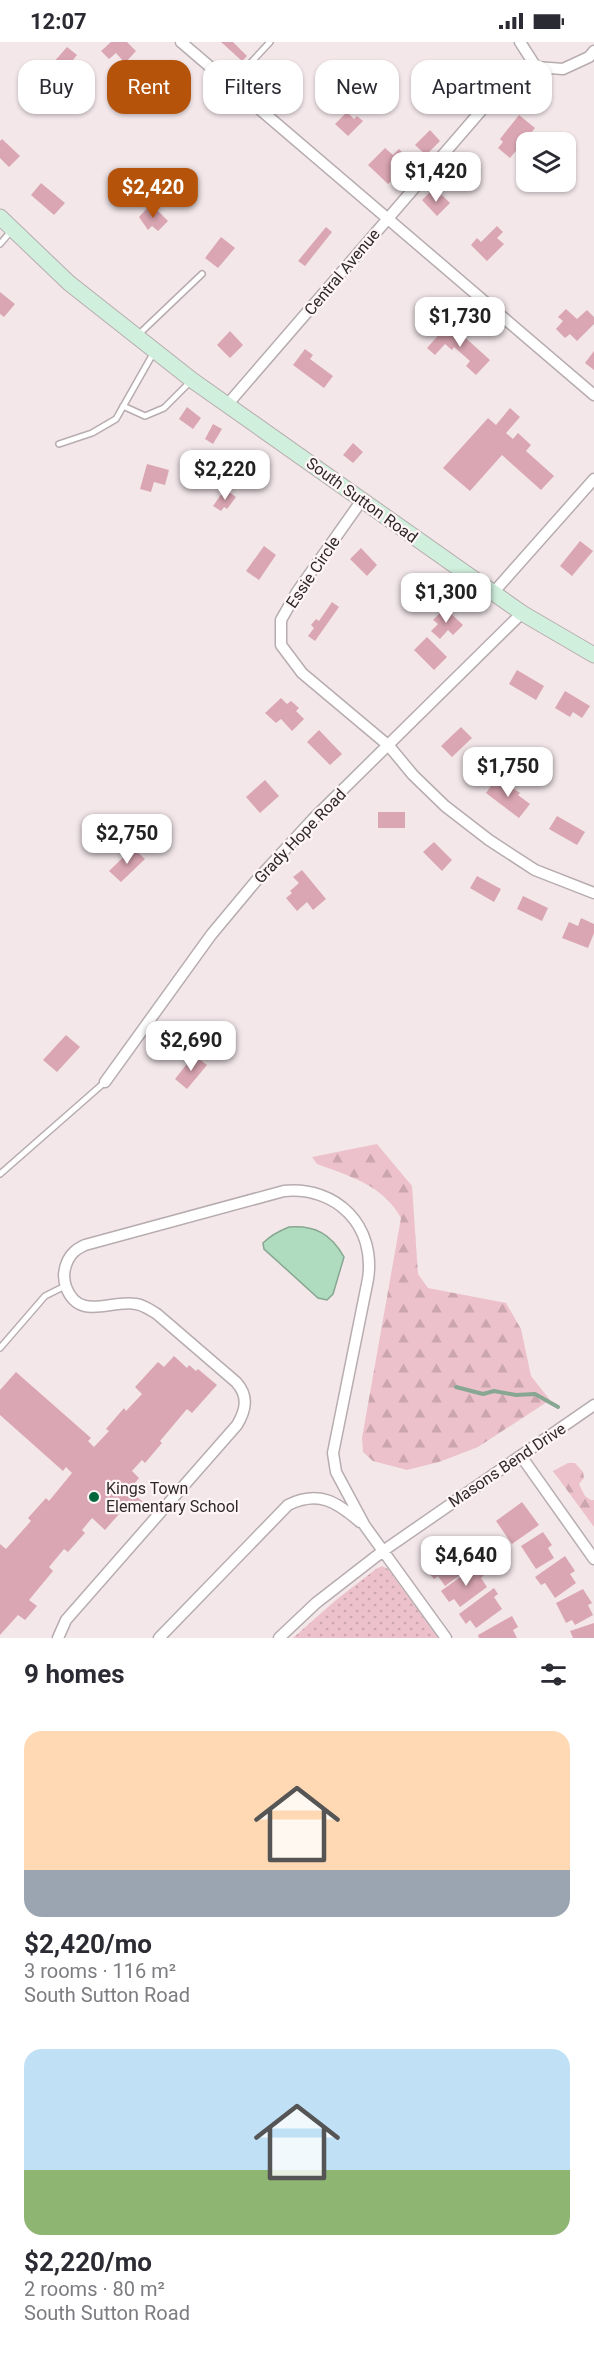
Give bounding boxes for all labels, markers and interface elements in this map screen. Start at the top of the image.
text: 12:07 [30,9,87,34]
chip: Buy [18,60,95,114]
chip: Rent [107,60,191,114]
chip: Filters [203,60,303,114]
chip: New [315,60,399,114]
chip: Apartment [411,60,552,114]
map controls [516,132,576,192]
button: layers [516,132,576,192]
pin: $1,420 [387,152,485,203]
text: $1,420 [405,159,467,183]
pin: $2,420 [104,168,202,219]
text: $2,420 [122,175,184,199]
street label: Central Avenue [300,225,384,319]
pin: $1,730 [411,297,509,348]
text: $1,730 [429,304,491,328]
pin: $2,220 [176,450,274,501]
street label: South Sutton Road [303,453,421,547]
text: $2,220 [194,457,256,481]
street label: Essie Circle [282,533,344,611]
pin: $1,300 [397,573,495,624]
text: $1,300 [415,580,477,604]
pin: $1,750 [459,747,557,798]
text: $1,750 [477,754,539,778]
street label: Grady Hope Road [250,785,350,887]
pin: $2,750 [78,814,176,865]
text: $2,750 [96,821,158,845]
pin: $2,690 [142,1021,240,1072]
text: $2,690 [160,1028,222,1052]
street label: Masons Bend Drive [445,1419,569,1511]
place label: Kings Town Elementary School [106,1479,239,1516]
marker: Kings Town Elementary School [87,1490,101,1504]
pin: $4,640 [417,1536,515,1587]
text: $4,640 [435,1543,497,1567]
icon: filters [537,1658,570,1691]
text: 9 homes [24,1659,125,1689]
icon: home [243,1770,351,1878]
text: $2,420/mo [24,1929,152,1959]
text: 3 rooms · 116 m² [24,1959,176,1983]
text: South Sutton Road [24,1983,190,2007]
icon: home [243,2088,351,2196]
text: $2,220/mo [24,2247,152,2277]
text: 2 rooms · 80 m² [24,2277,165,2301]
text: South Sutton Road [24,2301,190,2325]

